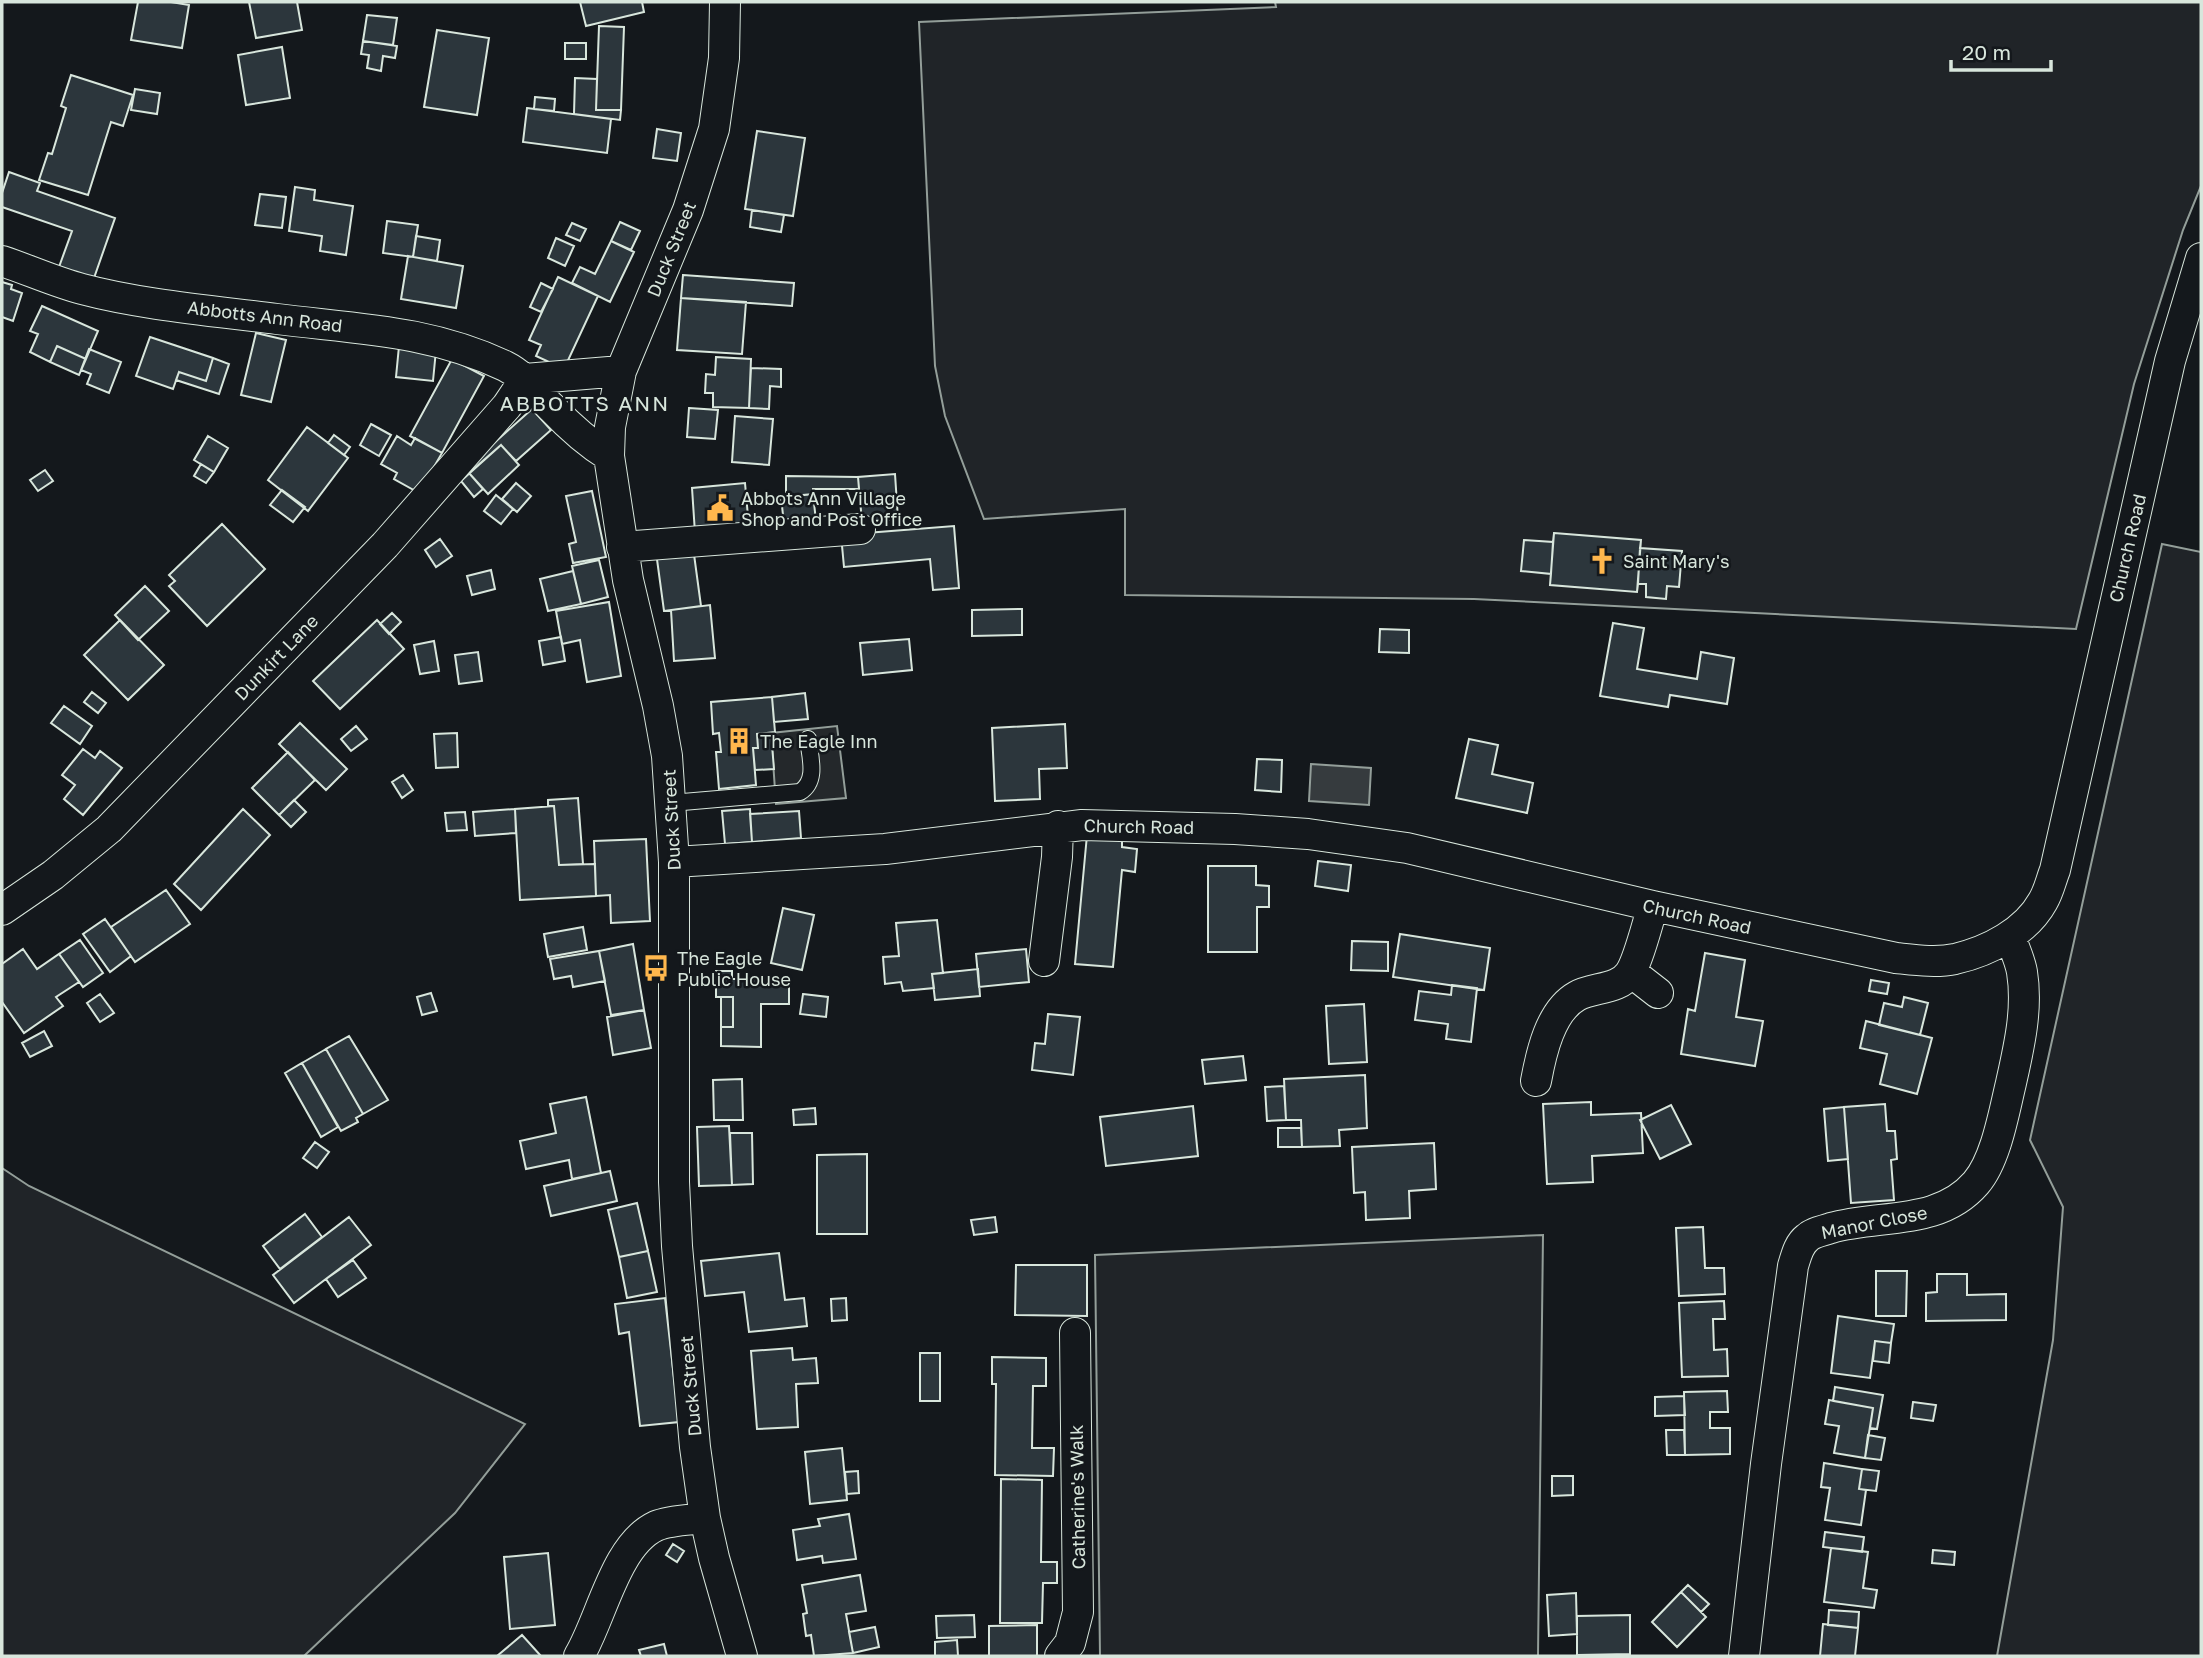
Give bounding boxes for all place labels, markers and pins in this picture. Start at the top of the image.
place label: Abbots Ann Village Shop and Post Office [741,487,922,530]
public building icon: Abbots Ann Village Shop and Post Office [705,493,735,523]
church icon: Saint Mary's [1587,546,1617,576]
place label: Saint Mary's [1623,550,1730,572]
building icon: The Eagle Inn [724,726,754,756]
place label: The Eagle Inn [760,730,878,752]
place label: The Eagle Public House [677,947,791,990]
bus stop icon: The Eagle Public House [641,953,671,983]

